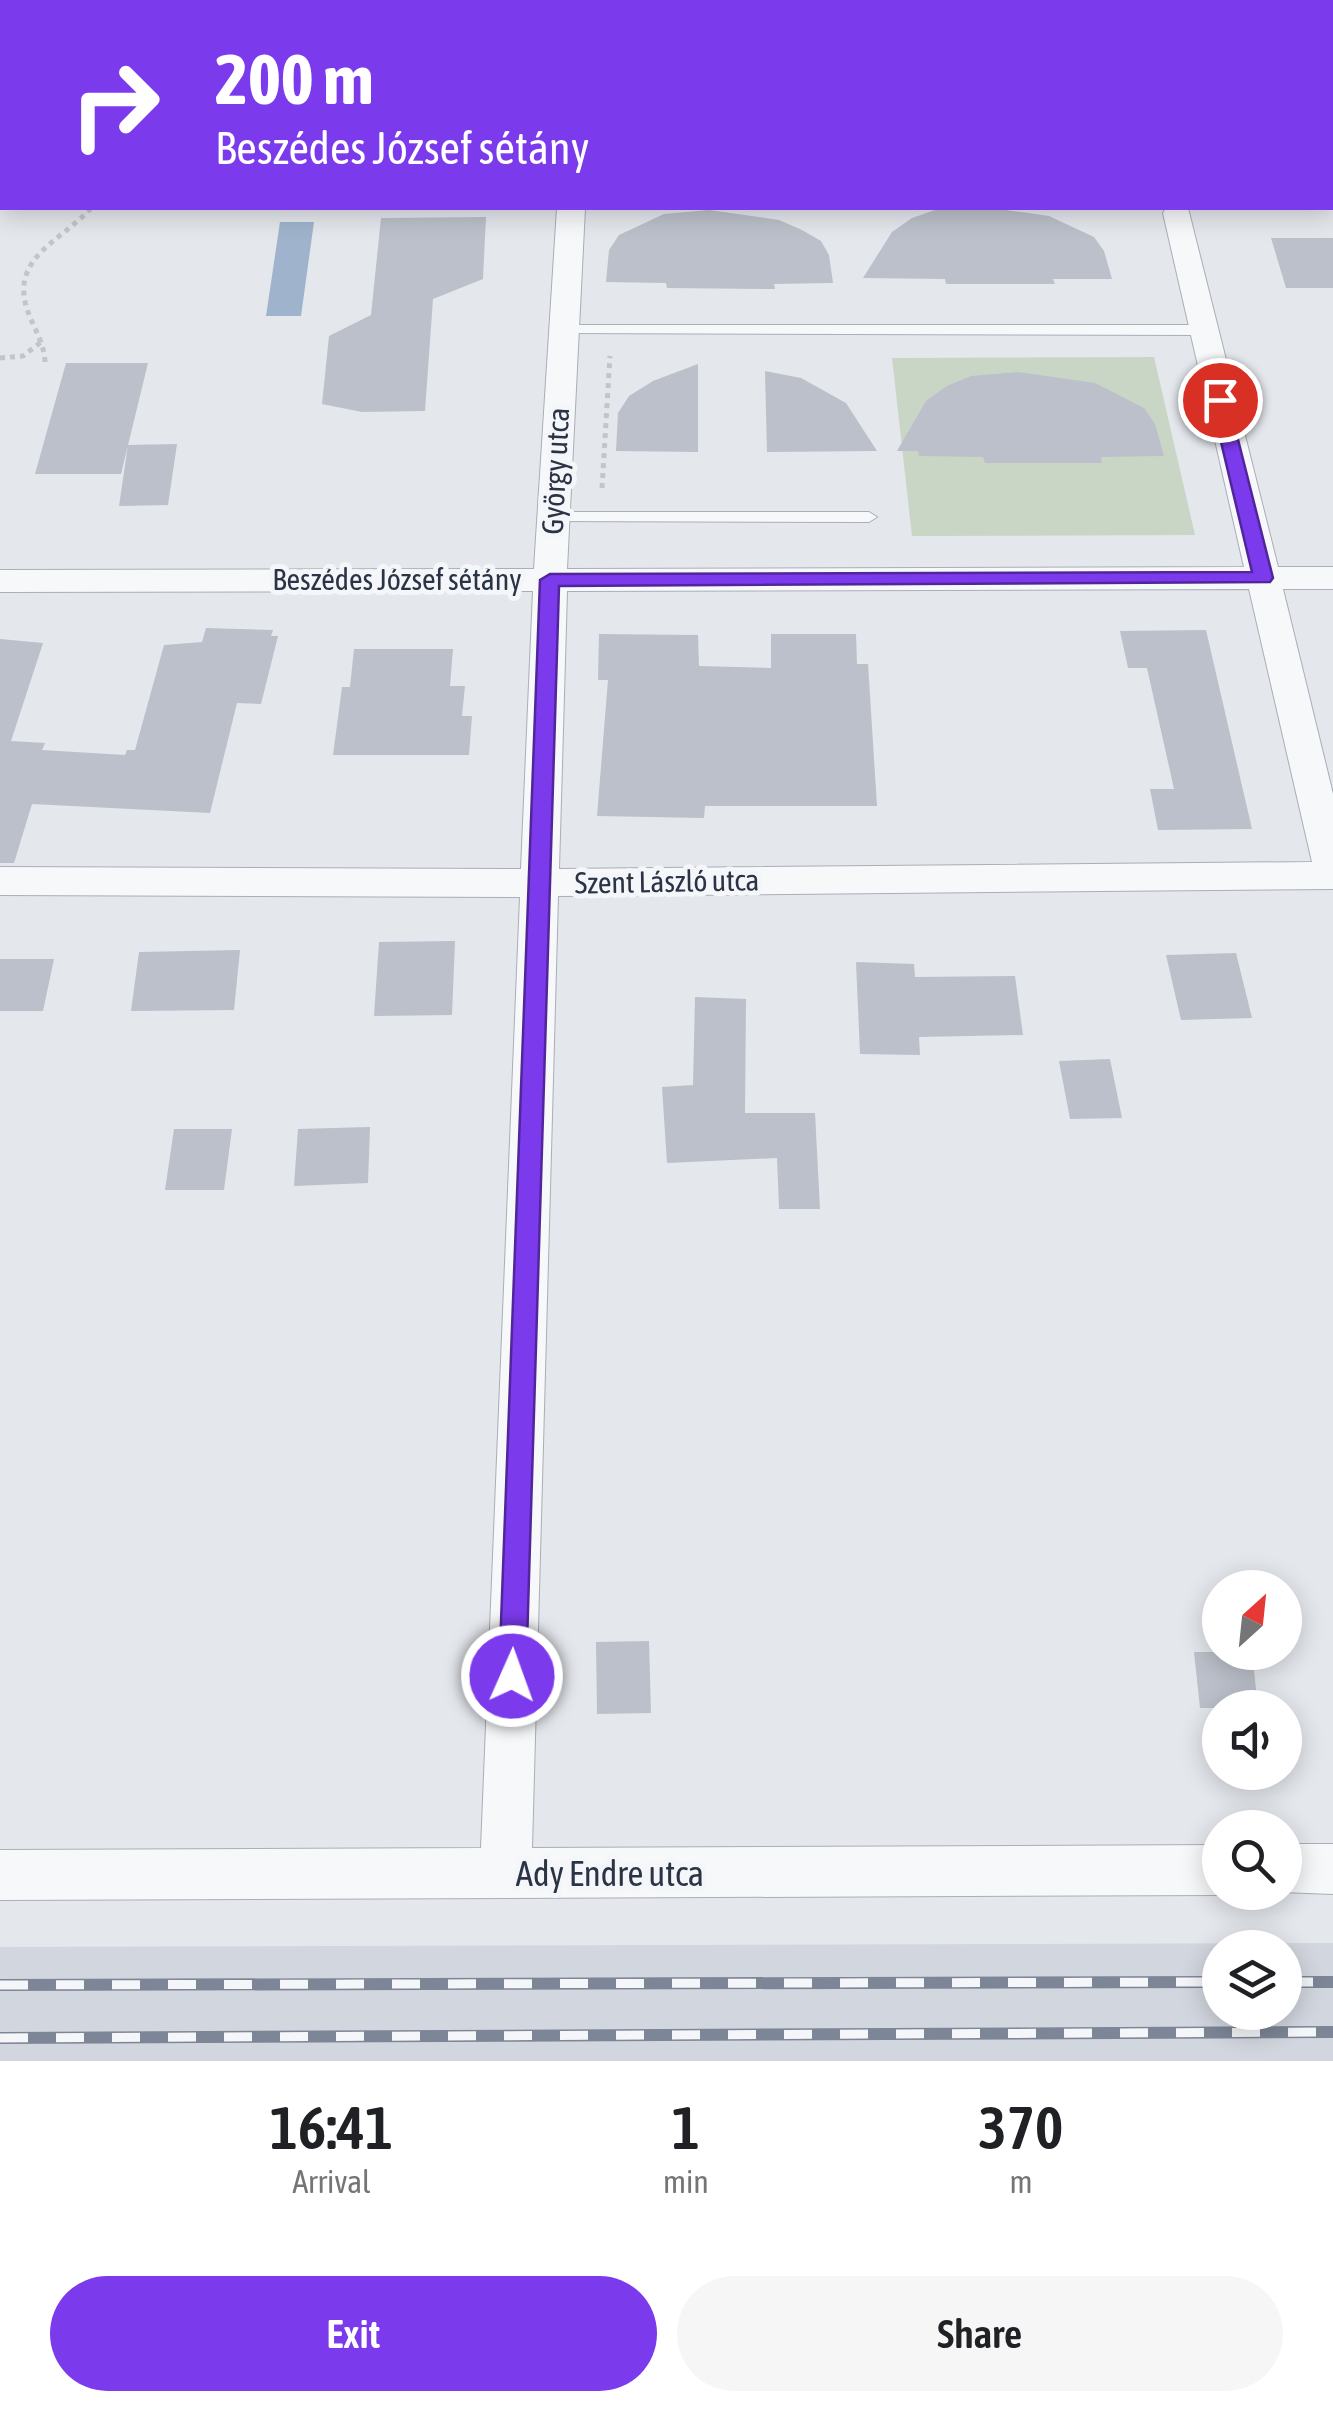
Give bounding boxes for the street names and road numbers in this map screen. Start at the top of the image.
street label: György utca [535,407,575,535]
street label: Beszédes József sétány [272,562,522,596]
street label: Szent László utca [574,862,760,900]
street label: Ady Endre utca [516,1853,704,1893]

